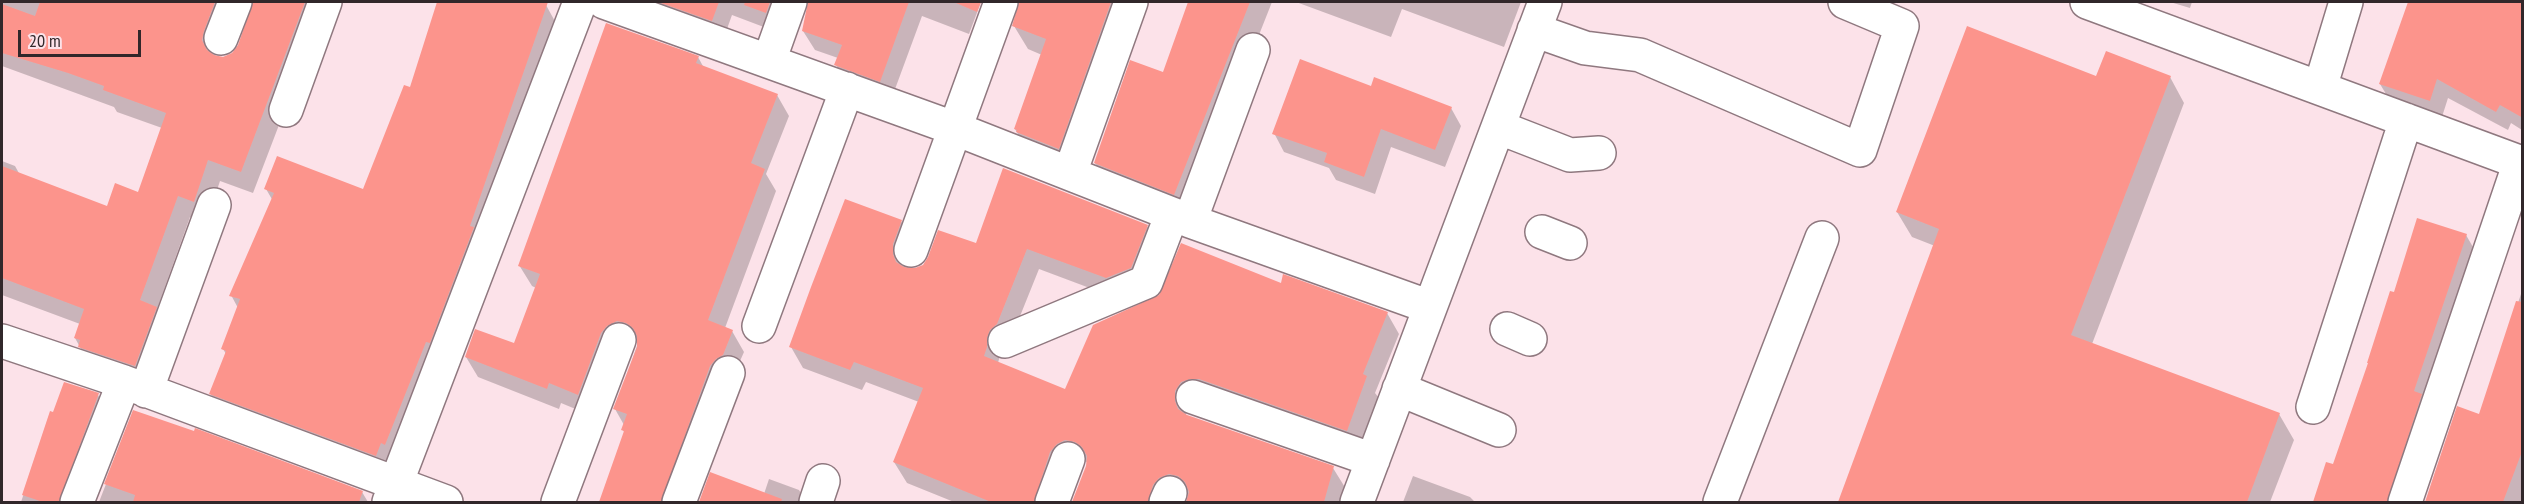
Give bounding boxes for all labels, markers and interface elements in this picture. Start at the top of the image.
scale bar [21,18,144,56]
text: 20 m [29,29,61,52]

